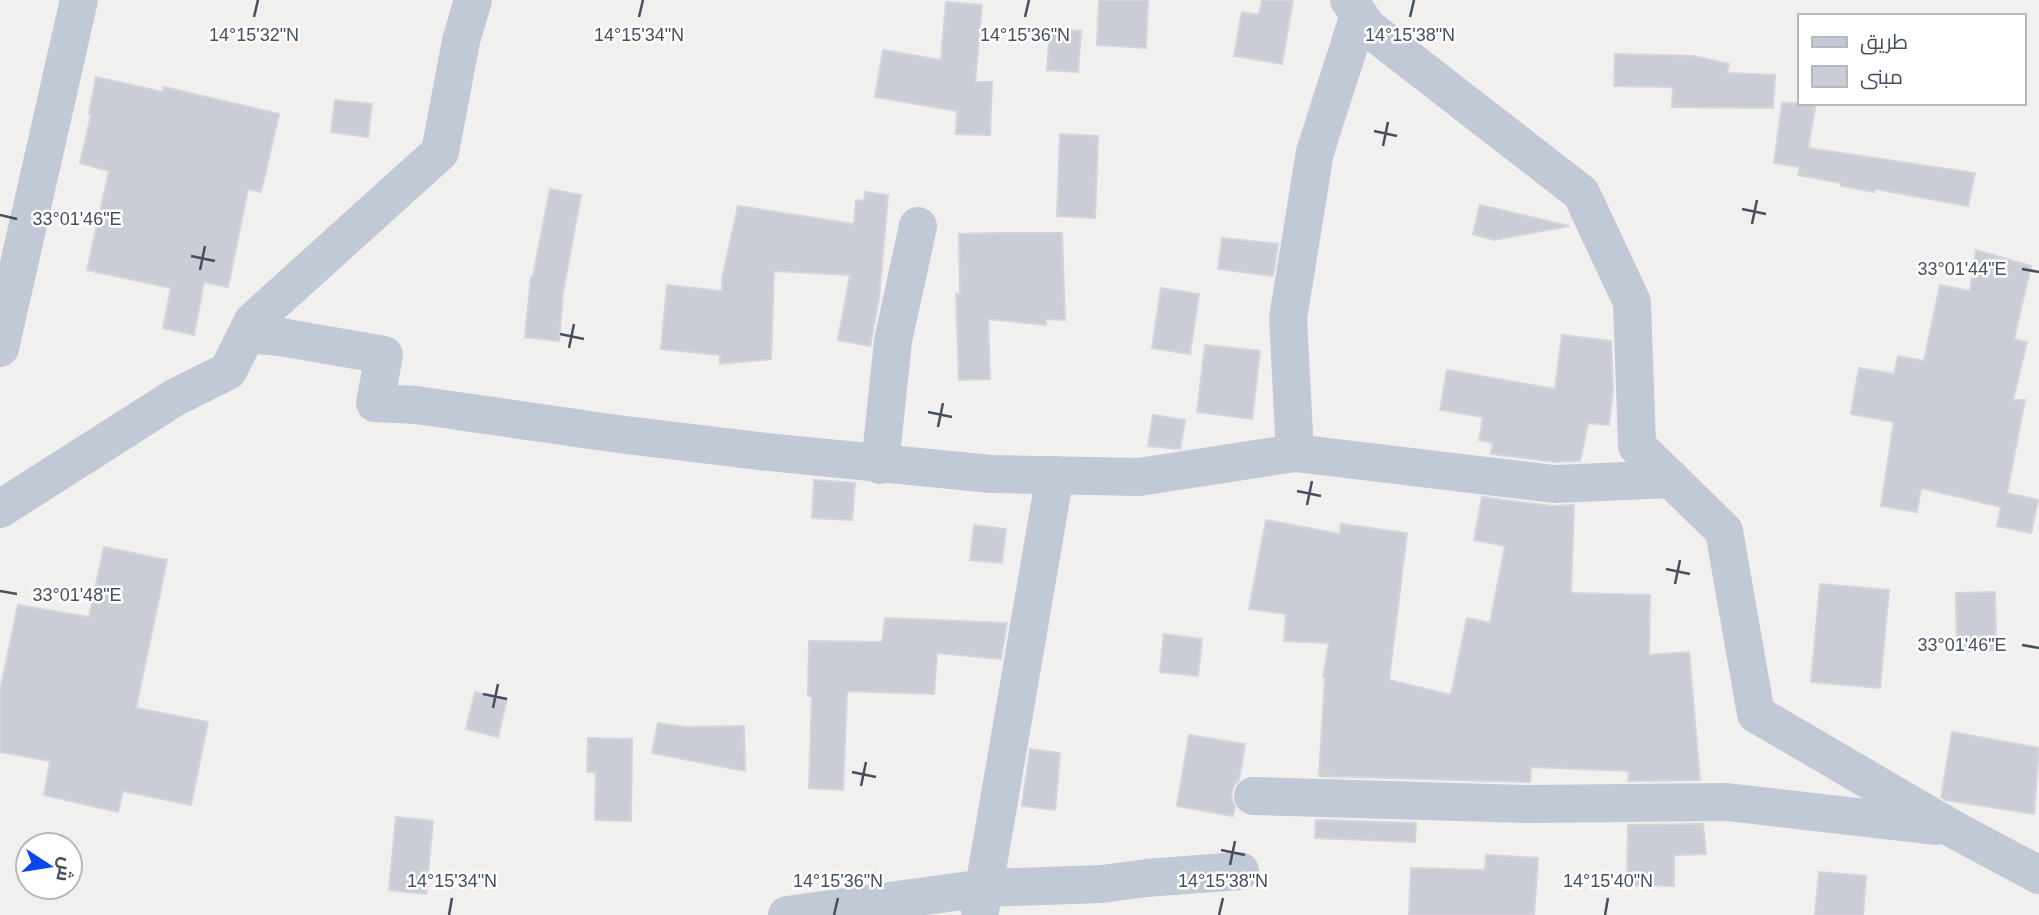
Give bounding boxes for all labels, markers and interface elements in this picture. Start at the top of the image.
legend [1798,14,2025,105]
text: 14°15'32"N [209,25,299,45]
text: 14°15'34"N [594,25,684,45]
text: 14°15'36"N [980,25,1070,45]
text: 14°15'38"N [1365,25,1455,45]
text: طريق [1860,30,1908,55]
text: مبنى [1860,65,1903,90]
text: 33°01'46"E [32,209,122,229]
text: 33°01'44"E [1917,259,2007,279]
text: 33°01'48"E [32,585,122,605]
text: 33°01'46"E [1917,635,2007,655]
north arrow [14,831,84,901]
text: ش [51,855,78,884]
text: 14°15'34"N [407,871,497,891]
text: 14°15'36"N [793,871,883,891]
text: 14°15'38"N [1178,871,1268,891]
text: 14°15'40"N [1563,871,1653,891]

